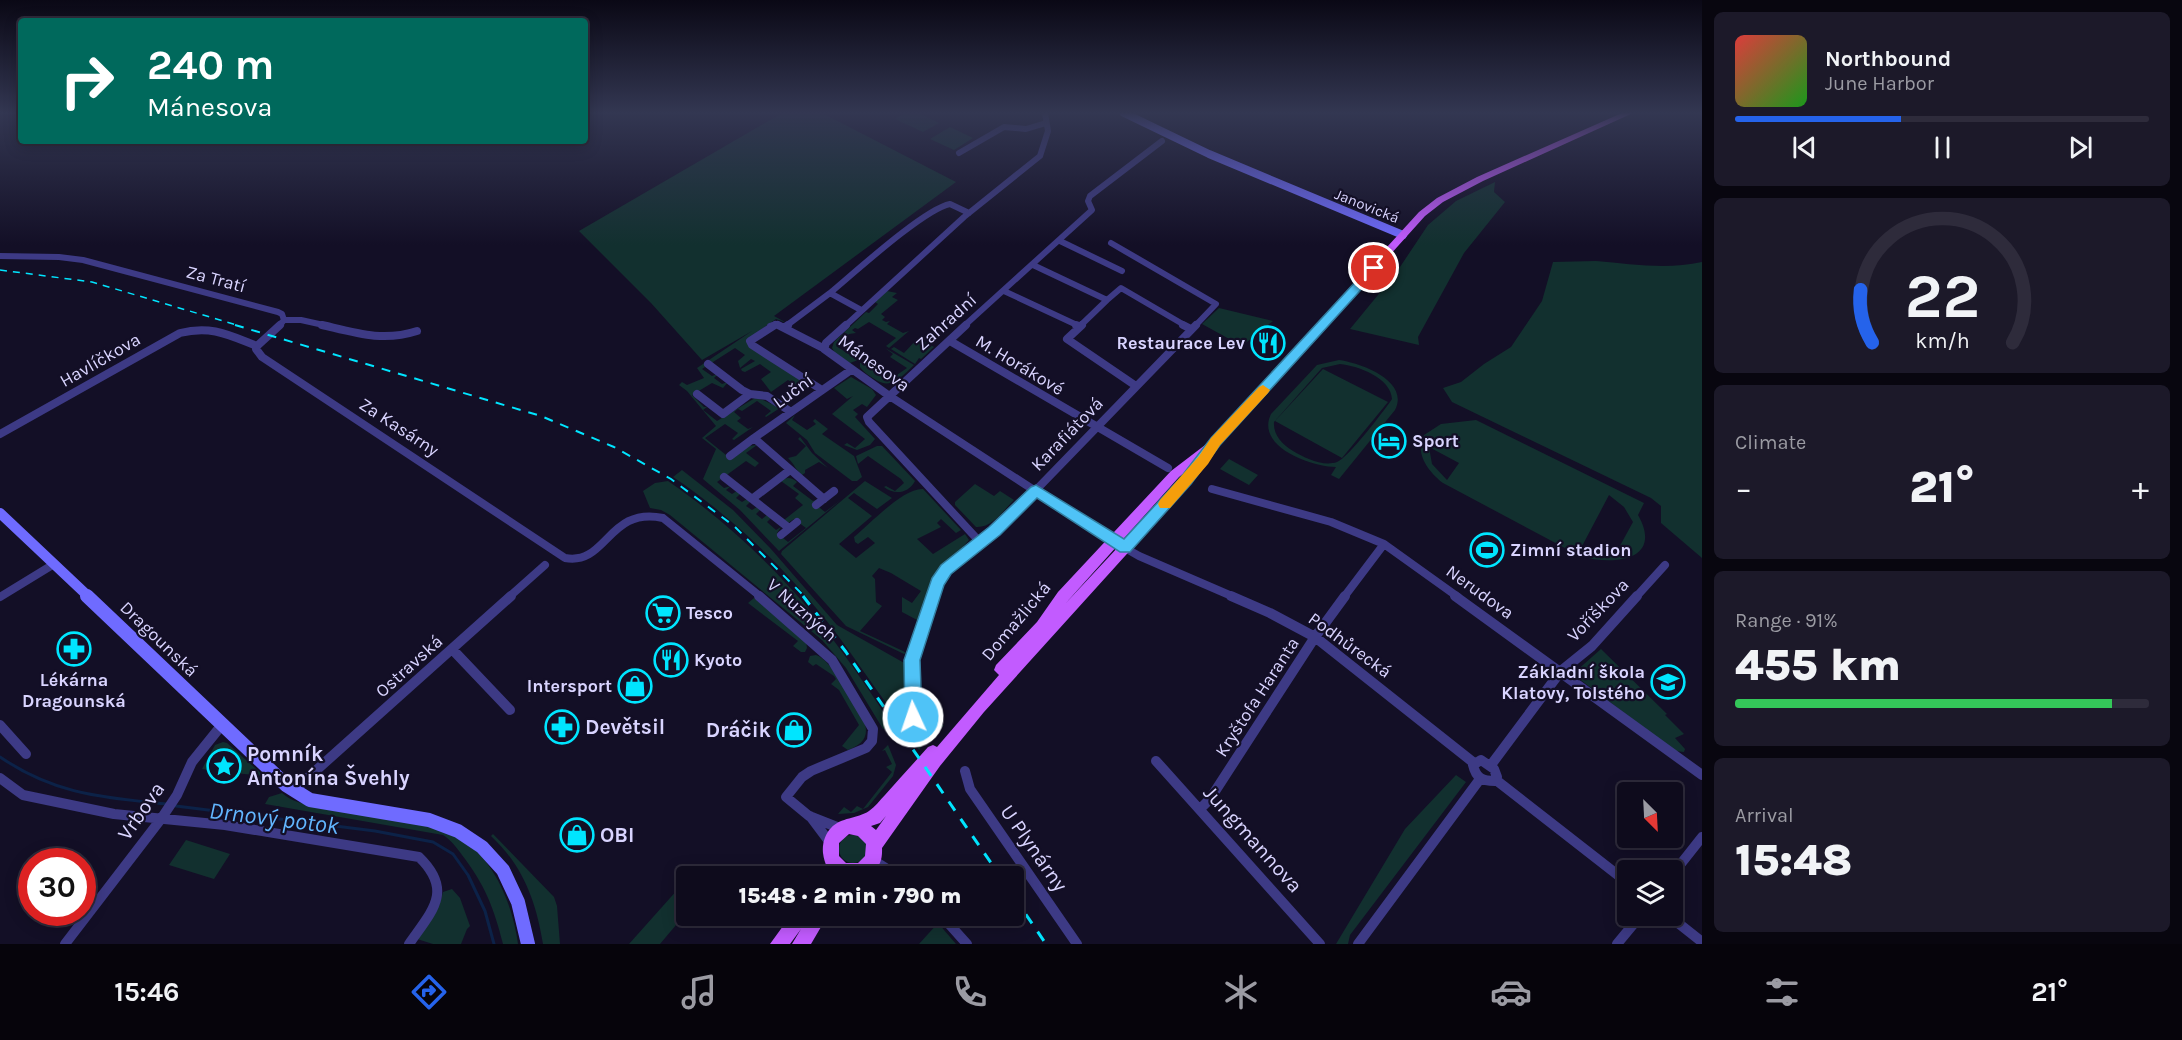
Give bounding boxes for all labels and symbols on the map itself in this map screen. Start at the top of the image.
street label: Janovická [1332,185,1402,227]
pin [1348,242,1399,293]
street label: Za Tratí [184,260,249,298]
street label: Zahradní [911,288,982,355]
restaurant icon: Restaurace Lev [1250,325,1286,361]
street label: Havlíčkova [56,328,144,392]
street label: Mánesova [834,330,914,396]
street label: M. Horákové [972,330,1068,400]
place label: Restaurace Lev [1116,332,1246,354]
street label: Luční [768,369,818,413]
street label: Karafiátová [1026,392,1108,476]
street label: Za Kasárny [355,393,444,461]
hotel icon: Sport [1371,423,1407,459]
place label: Sport [1412,430,1459,452]
sports icon: Zimní stadion [1469,532,1505,568]
place label: Zimní stadion [1510,539,1631,561]
street label: Nerudova [1442,560,1518,624]
street label: V Nuzných [763,574,841,646]
street label: Voříškova [1562,574,1634,646]
street label: Domažlická [976,577,1056,665]
supermarket icon: Tesco [645,595,681,631]
street label: Dragounská [116,597,202,681]
place label: Tesco [686,602,733,624]
street label: Podhůrecká [1304,607,1396,683]
street label: Ostravská [371,630,447,702]
pharmacy icon: Lékárna Dragounská [56,631,92,667]
street label: Kryštofa Haranta [1210,633,1304,761]
restaurant icon: Kyoto [653,642,689,678]
place label: Kyoto [694,649,742,671]
place label: Základní škola Klatovy, Tolstého [1501,661,1645,704]
school or university icon: Základní škola Klatovy, Tolstého [1650,664,1686,700]
shop icon: Intersport [617,668,653,704]
place label: Lékárna Dragounská [22,669,126,712]
place label: Intersport [527,675,612,697]
position arrow [881,685,945,749]
pharmacy icon: Devětsil [544,709,580,745]
shop icon: Dráčik [776,712,812,748]
place label: Devětsil [585,715,665,739]
place label: Dráčik [706,718,772,742]
place label: Pomník Antonína Švehly [247,742,410,790]
place icon: Pomník Antonína Švehly [206,748,242,784]
street label: Vrbova [112,777,170,845]
street label: Jungmannova [1199,780,1307,898]
north arrow [1617,782,1683,848]
water label: Drnový potok [208,796,341,840]
street label: U Plynárny [995,800,1073,896]
shop icon: OBI [559,817,595,853]
place label: OBI [600,823,634,847]
speed limit sign: 30 [18,848,96,926]

